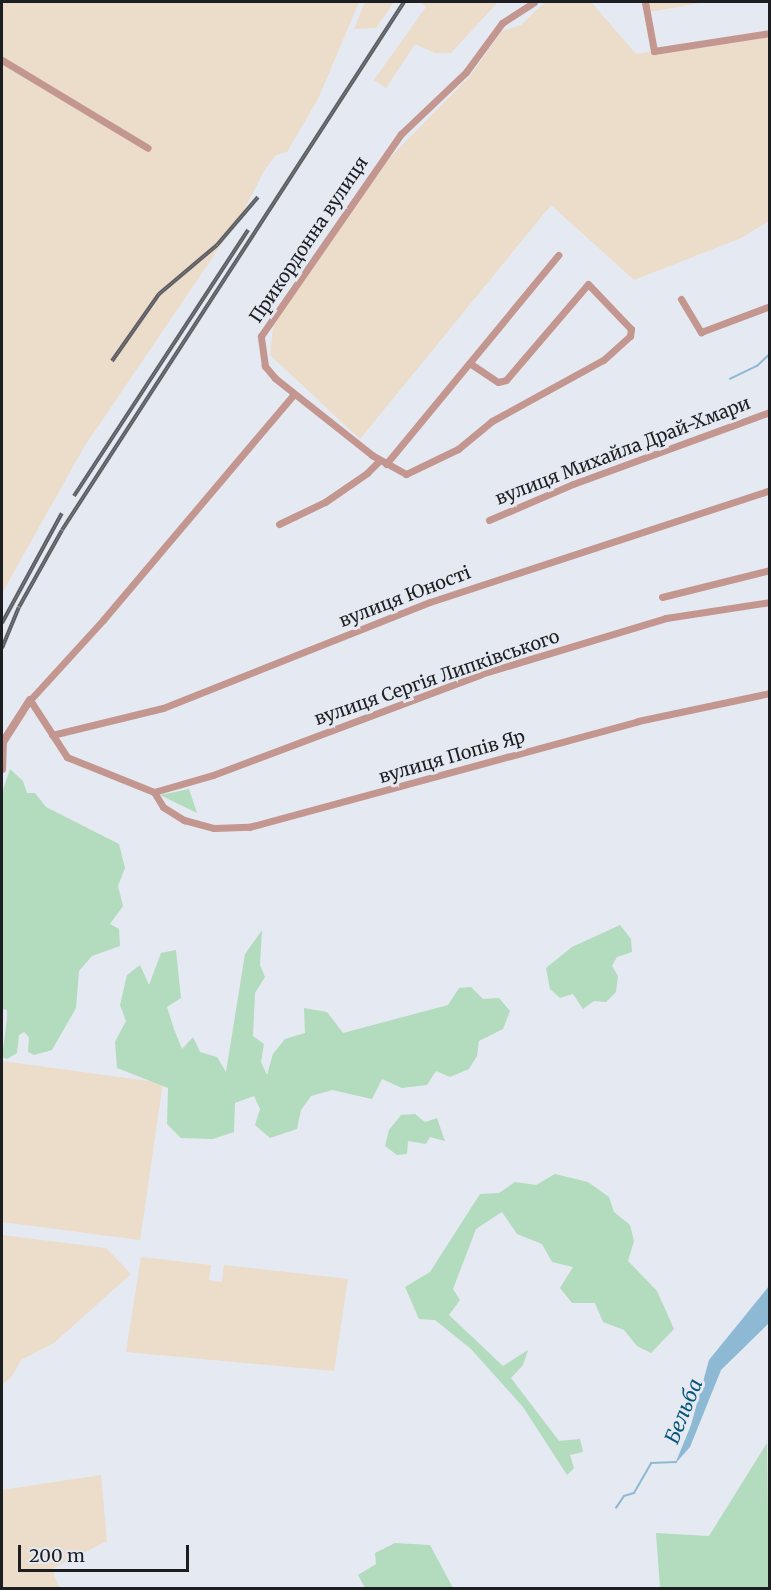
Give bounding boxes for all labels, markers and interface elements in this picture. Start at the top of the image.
street label: Прикордонна вулиця [245,153,373,327]
street label: вулиця Михайла Драй-Хмари [492,392,754,510]
street label: вулиця Юності [336,562,474,632]
street label: вулиця Сергія Липківського [312,626,562,730]
street label: вулиця Попів Яр [376,726,528,788]
water label: Бельба [659,1375,707,1447]
scale bar [21,1533,192,1571]
text: 200 m [29,1544,85,1567]

